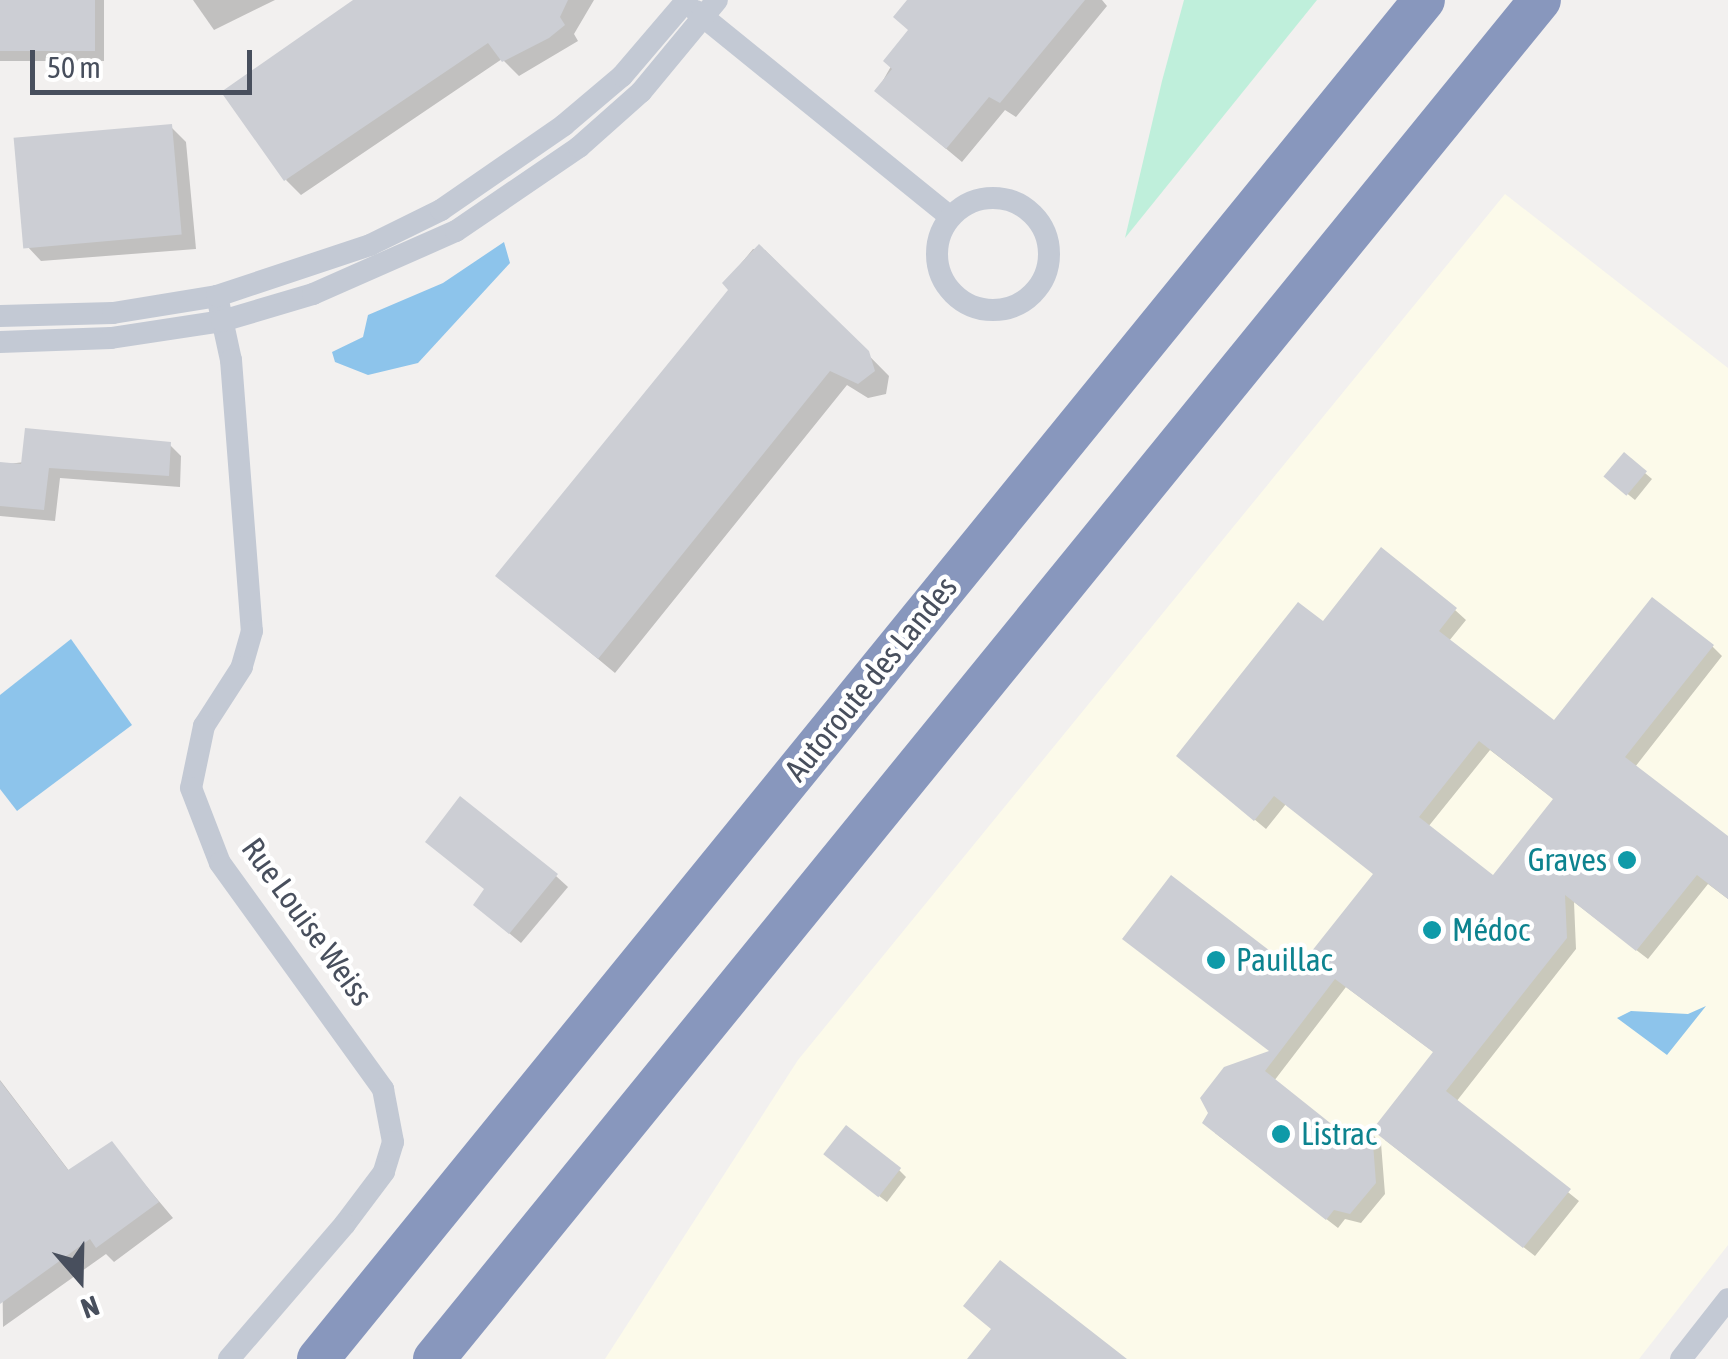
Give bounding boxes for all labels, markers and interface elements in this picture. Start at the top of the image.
scale bar [35,30,258,92]
text: 50 m [47,50,101,84]
street label: Autoroute des Landes [777,569,965,789]
street label: Rue Louise Weiss [233,831,381,1013]
place label: Graves [1528,841,1607,879]
marker: Graves [1616,849,1638,871]
place label: Médoc [1452,911,1530,949]
marker: Médoc [1421,919,1443,941]
place label: Pauillac [1236,941,1332,979]
marker: Pauillac [1205,949,1227,971]
place label: Listrac [1301,1115,1377,1153]
marker: Listrac [1270,1123,1292,1145]
north arrow [30,1229,130,1329]
text: N [77,1289,104,1325]

